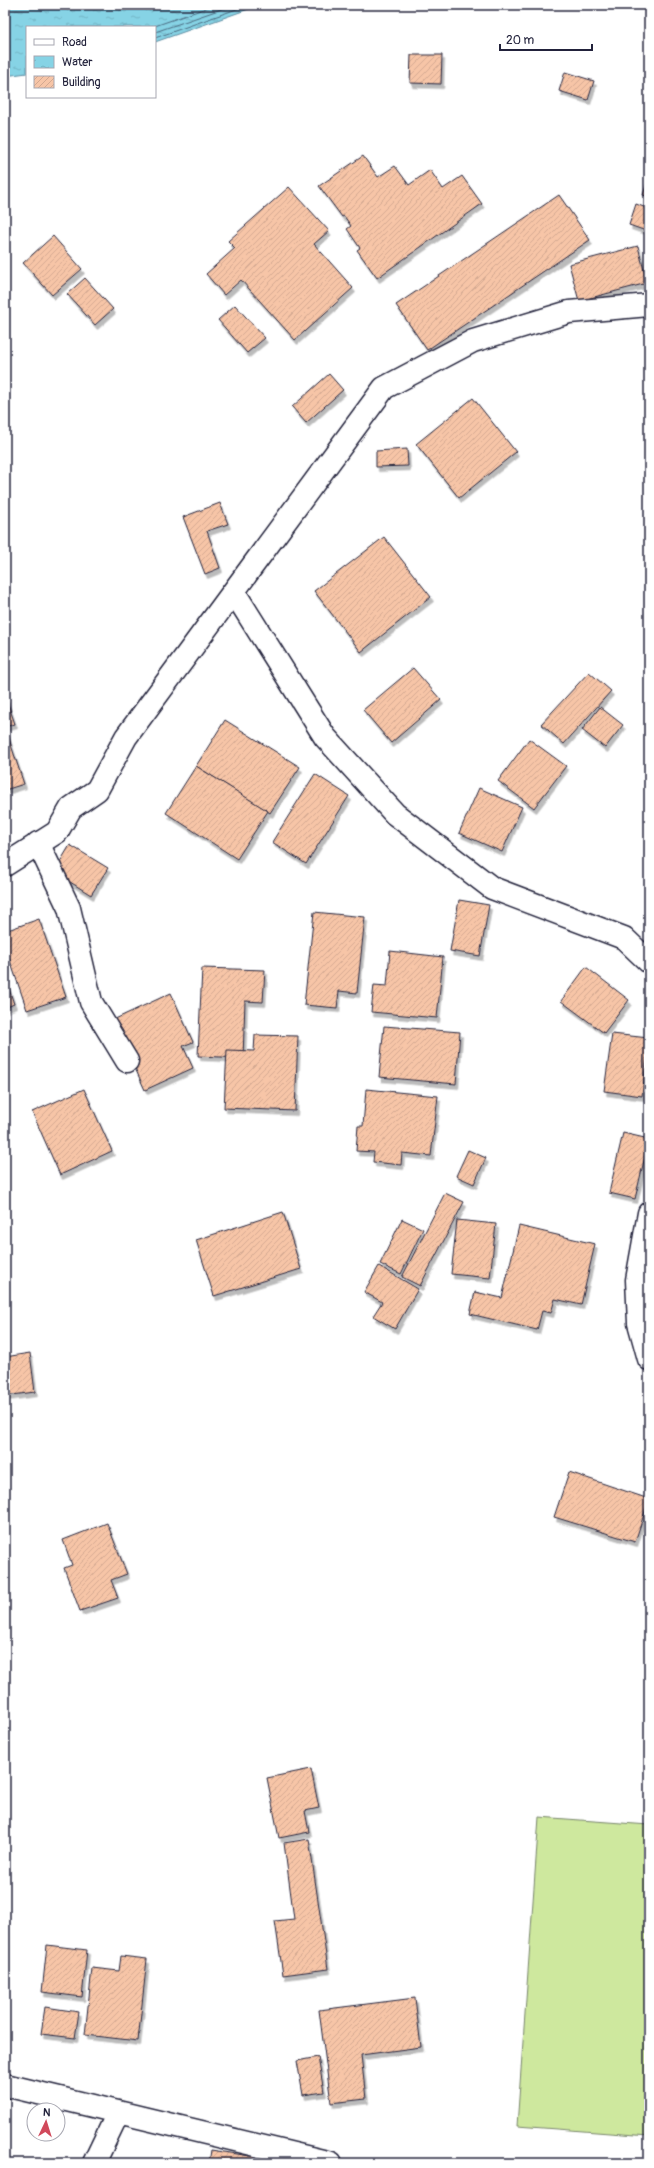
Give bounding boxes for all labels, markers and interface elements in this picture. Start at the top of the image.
legend [26,26,156,98]
scale bar [500,26,592,52]
text: 20 m [506,33,535,48]
text: Road [62,35,87,50]
text: Water [62,55,93,70]
text: Building [62,75,101,90]
north arrow [26,2102,66,2142]
text: N [42,2106,51,2119]

